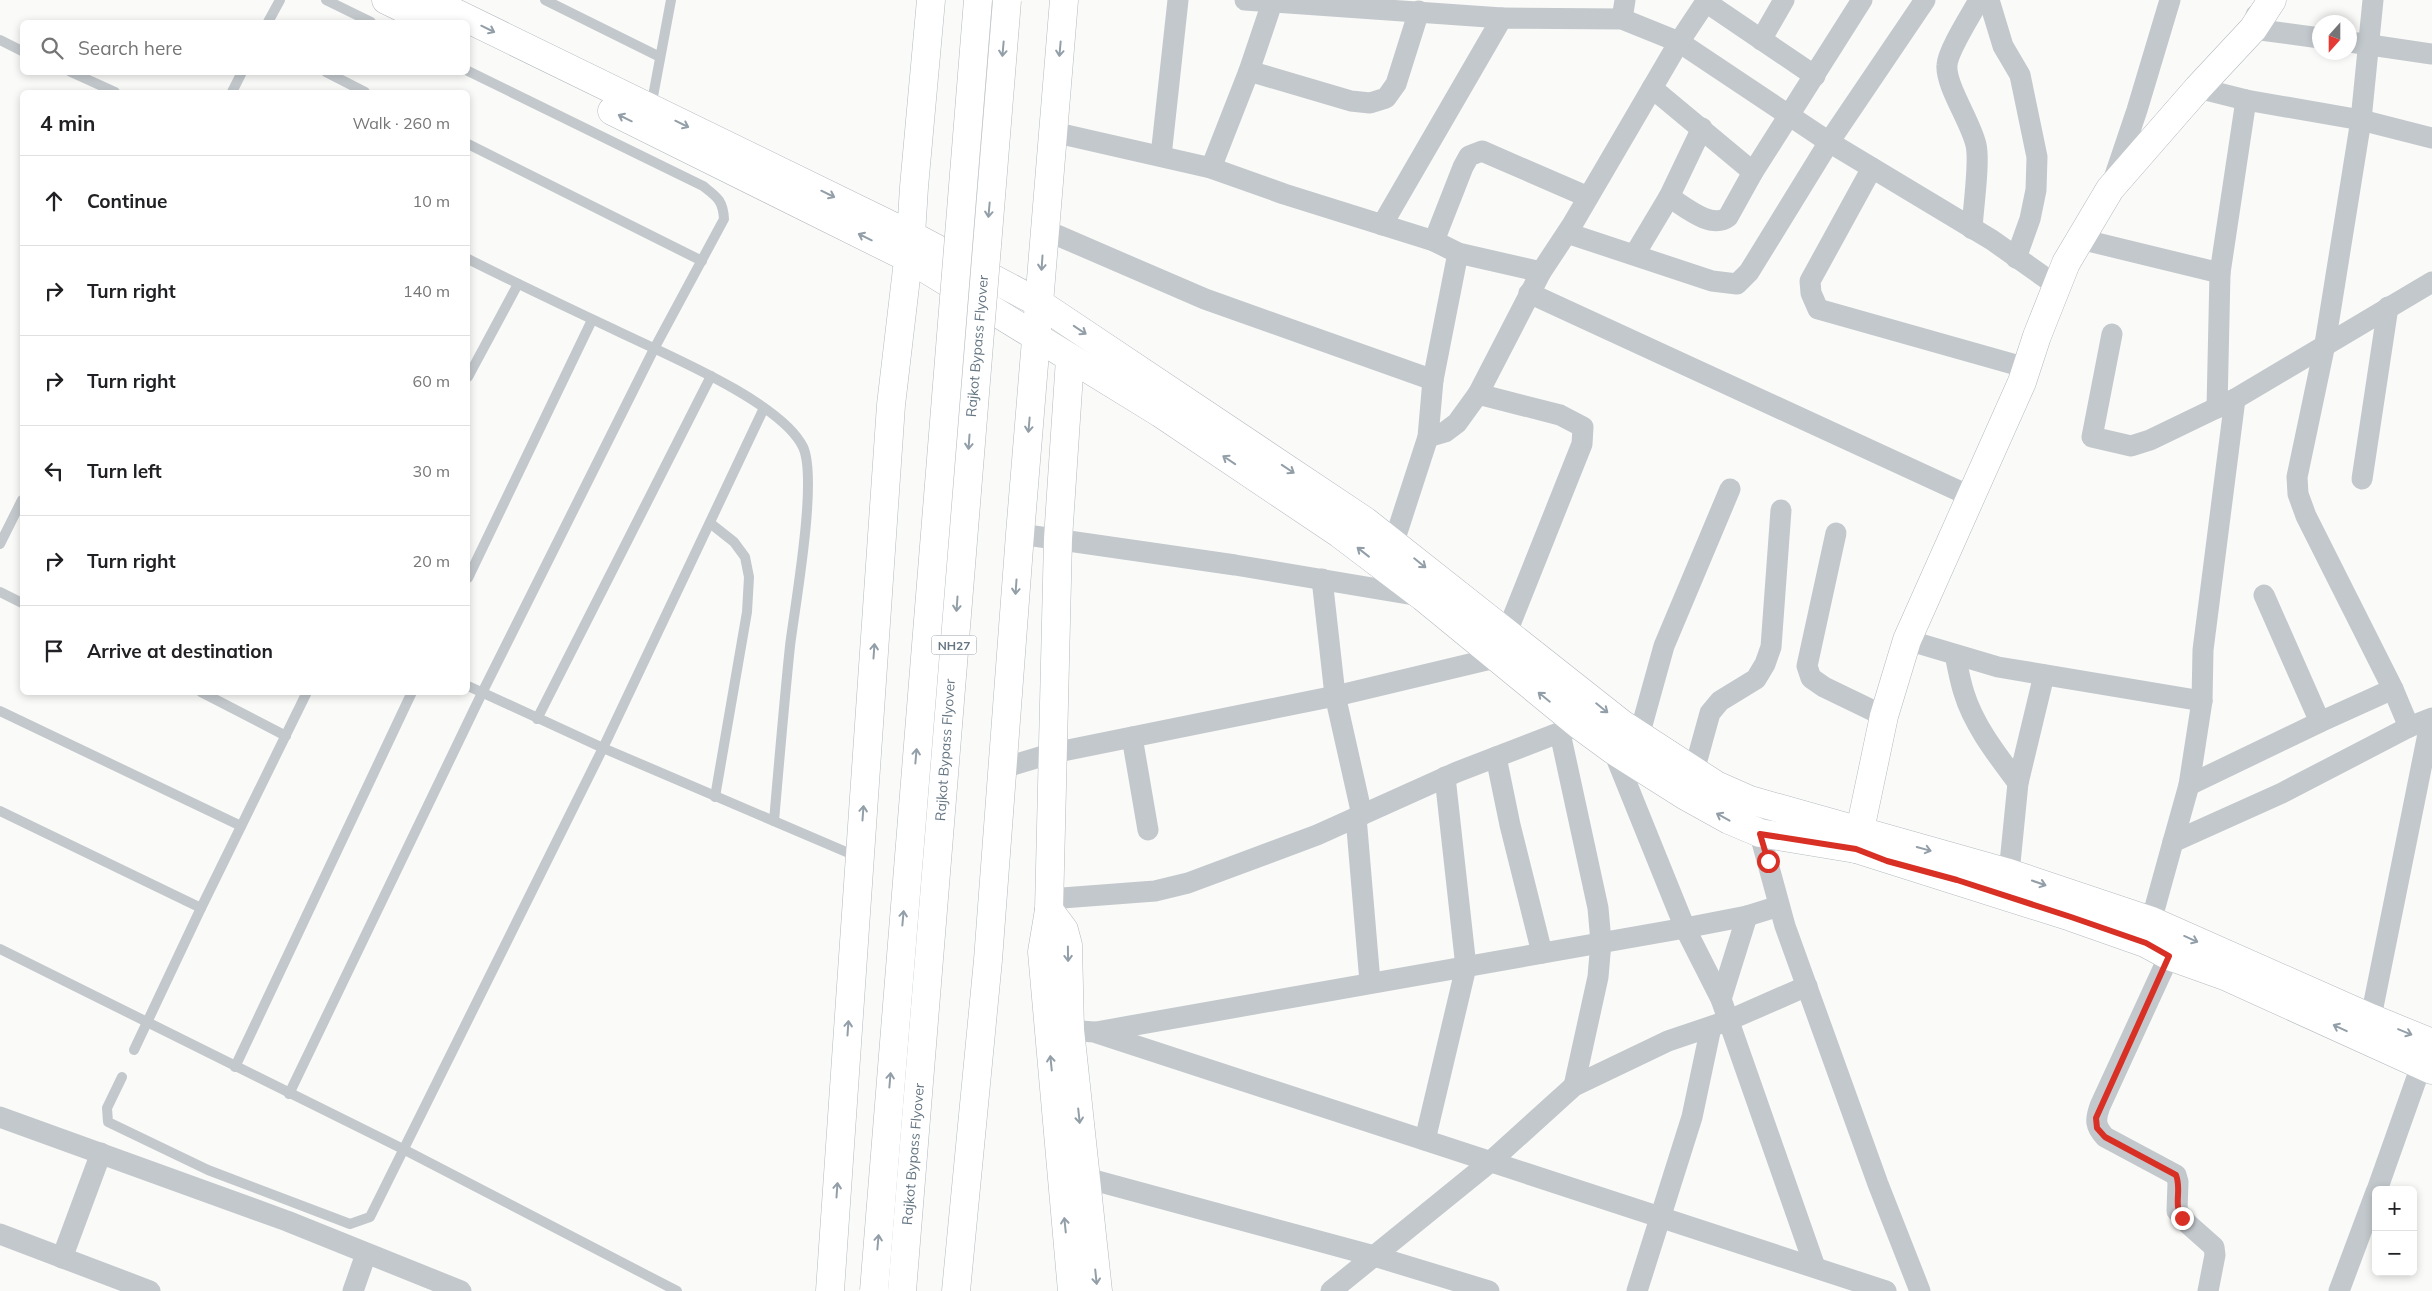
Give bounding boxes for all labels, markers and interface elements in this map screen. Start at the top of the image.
north arrow [2312,15,2357,60]
search box [20,20,470,75]
one-way arrow [481,24,496,34]
icon: search [38,34,66,62]
text: Search here [78,36,182,60]
one-way arrow [998,40,1007,56]
one-way arrow [1055,40,1064,56]
text: 4 min [40,110,95,136]
text: Walk · 260 m [352,113,450,133]
one-way arrow [618,113,633,122]
one-way arrow [674,119,689,129]
icon: ahead [40,187,68,215]
text: Continue [87,189,167,213]
one-way arrow [820,190,835,200]
text: 10 m [413,191,450,211]
one-way arrow [984,202,994,218]
one-way arrow [857,232,872,242]
one-way arrow [1038,255,1047,271]
street label: Rajkot Bypass Flyover [962,273,992,418]
icon: right [40,277,68,305]
text: Turn right [87,279,176,303]
text: 140 m [403,281,450,301]
one-way arrow [1073,325,1087,336]
icon: right [40,367,68,395]
text: Turn right [87,369,176,393]
text: 60 m [413,371,450,391]
one-way arrow [1024,417,1034,433]
one-way arrow [965,434,974,450]
one-way arrow [1223,454,1237,464]
icon: left [40,457,68,485]
text: Turn left [87,459,162,483]
text: 30 m [413,461,450,481]
one-way arrow [1281,464,1295,474]
one-way arrow [1357,546,1370,557]
icon: right [40,547,68,575]
text: Turn right [87,549,176,573]
text: 20 m [413,551,450,571]
one-way arrow [1413,558,1426,569]
one-way arrow [1011,579,1021,595]
one-way arrow [952,596,961,612]
road number: NH27 [932,636,976,654]
icon: arrive [40,637,68,665]
text: Arrive at destination [87,639,273,663]
one-way arrow [869,644,879,660]
street label: Rajkot Bypass Flyover [931,677,959,822]
one-way arrow [1538,692,1551,703]
one-way arrow [1595,703,1608,714]
one-way arrow [911,749,921,765]
one-way arrow [858,806,867,822]
one-way arrow [1716,811,1730,821]
one-way arrow [1916,845,1932,855]
route start [1757,850,1780,873]
one-way arrow [2031,879,2047,889]
one-way arrow [898,911,908,927]
one-way arrow [2183,935,2198,944]
one-way arrow [1063,945,1073,961]
one-way arrow [843,1020,852,1036]
one-way arrow [2333,1023,2348,1033]
one-way arrow [2396,1028,2412,1037]
one-way arrow [1046,1056,1056,1072]
one-way arrow [886,1073,895,1089]
street label: Rajkot Bypass Flyover [898,1081,928,1226]
one-way arrow [1074,1107,1084,1123]
one-way arrow [832,1182,841,1198]
map controls [2372,1186,2417,1276]
button: + [2372,1186,2417,1231]
route end [2171,1207,2194,1230]
one-way arrow [1060,1217,1070,1233]
button: − [2372,1231,2417,1276]
one-way arrow [873,1235,882,1251]
one-way arrow [1091,1269,1101,1285]

